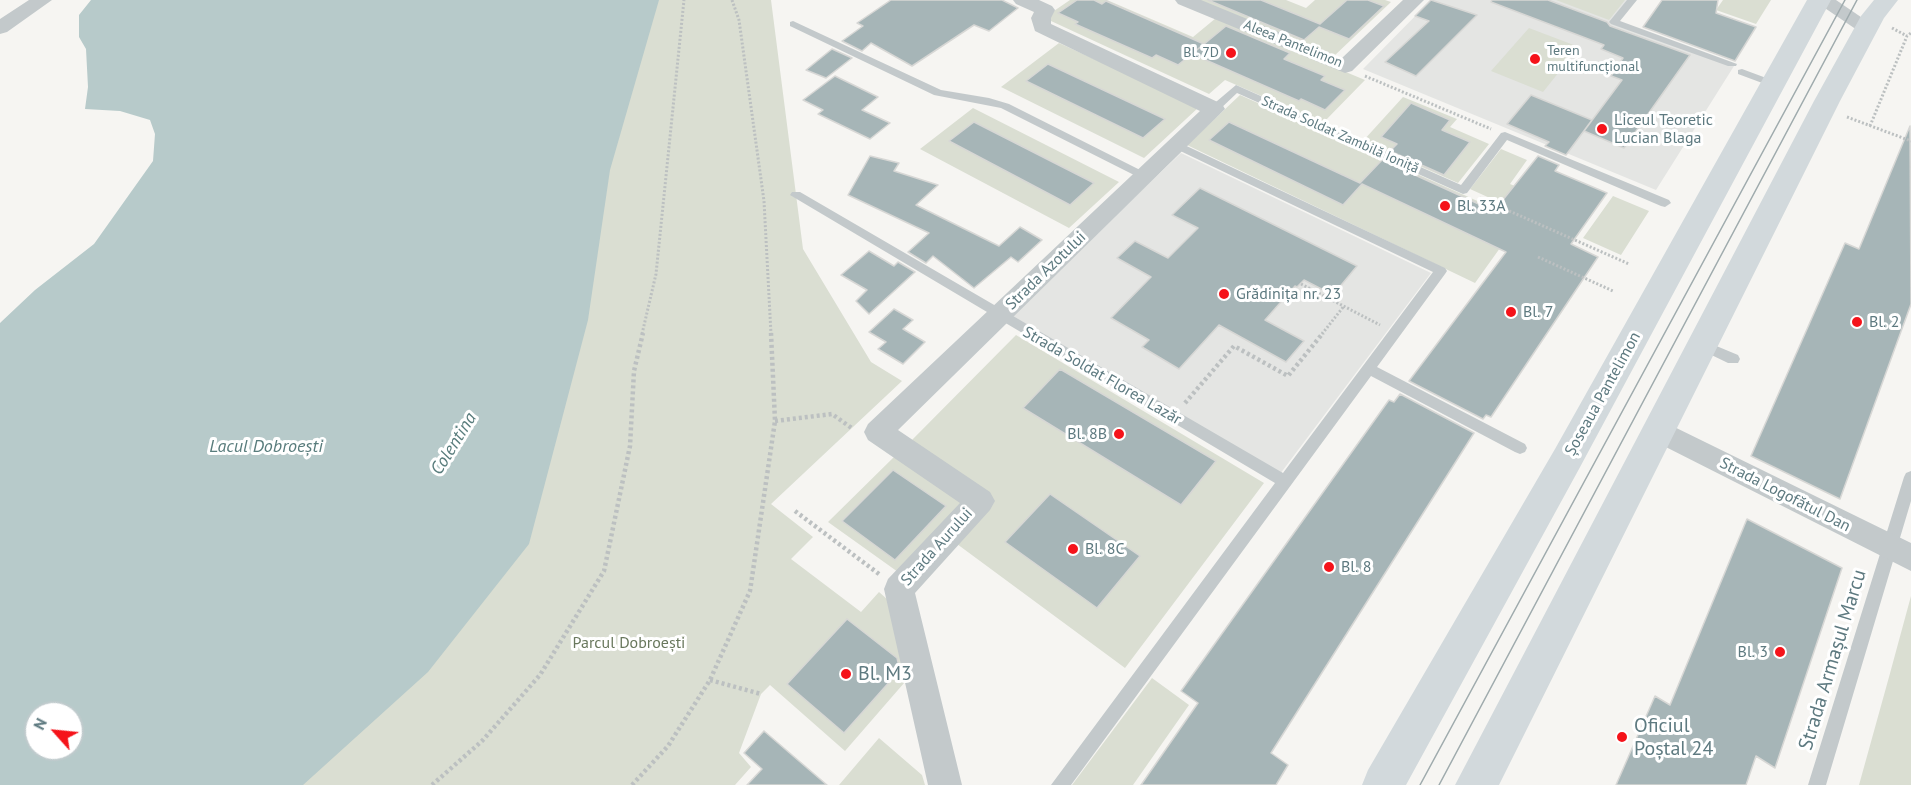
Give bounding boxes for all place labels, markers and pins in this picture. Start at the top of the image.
place label: Teren multifuncțional [1547,43,1639,76]
place label: Bl. 7D [1183,45,1219,61]
marker: Bl. 7D [1224,46,1238,60]
marker: Teren multifuncțional [1528,52,1542,66]
place label: Liceul Teoretic Lucian Blaga [1614,110,1713,148]
marker: Liceul Teoretic Lucian Blaga [1595,122,1609,136]
place label: Bl. 33A [1457,196,1506,216]
marker: Bl. 33A [1438,199,1452,213]
place label: Grădinița nr. 23 [1236,284,1341,304]
marker: Grădinița nr. 23 [1217,287,1231,301]
place label: Bl. 7 [1523,302,1553,322]
marker: Bl. 7 [1504,305,1518,319]
place label: Bl. 2 [1869,312,1899,332]
marker: Bl. 2 [1850,315,1864,329]
place label: Bl. 8B [1067,424,1107,444]
marker: Bl. 8B [1112,427,1126,441]
place label: Bl. 8C [1085,539,1125,559]
marker: Bl. 8C [1066,542,1080,556]
place label: Bl. 8 [1341,557,1371,577]
marker: Bl. 8 [1322,560,1336,574]
place label: Bl. 3 [1738,642,1768,662]
marker: Bl. 3 [1773,645,1787,659]
place label: Bl. M3 [858,662,912,686]
marker: Bl. M3 [839,667,853,681]
place label: Oficiul Poștal 24 [1634,714,1713,761]
marker: Oficiul Poștal 24 [1615,730,1629,744]

